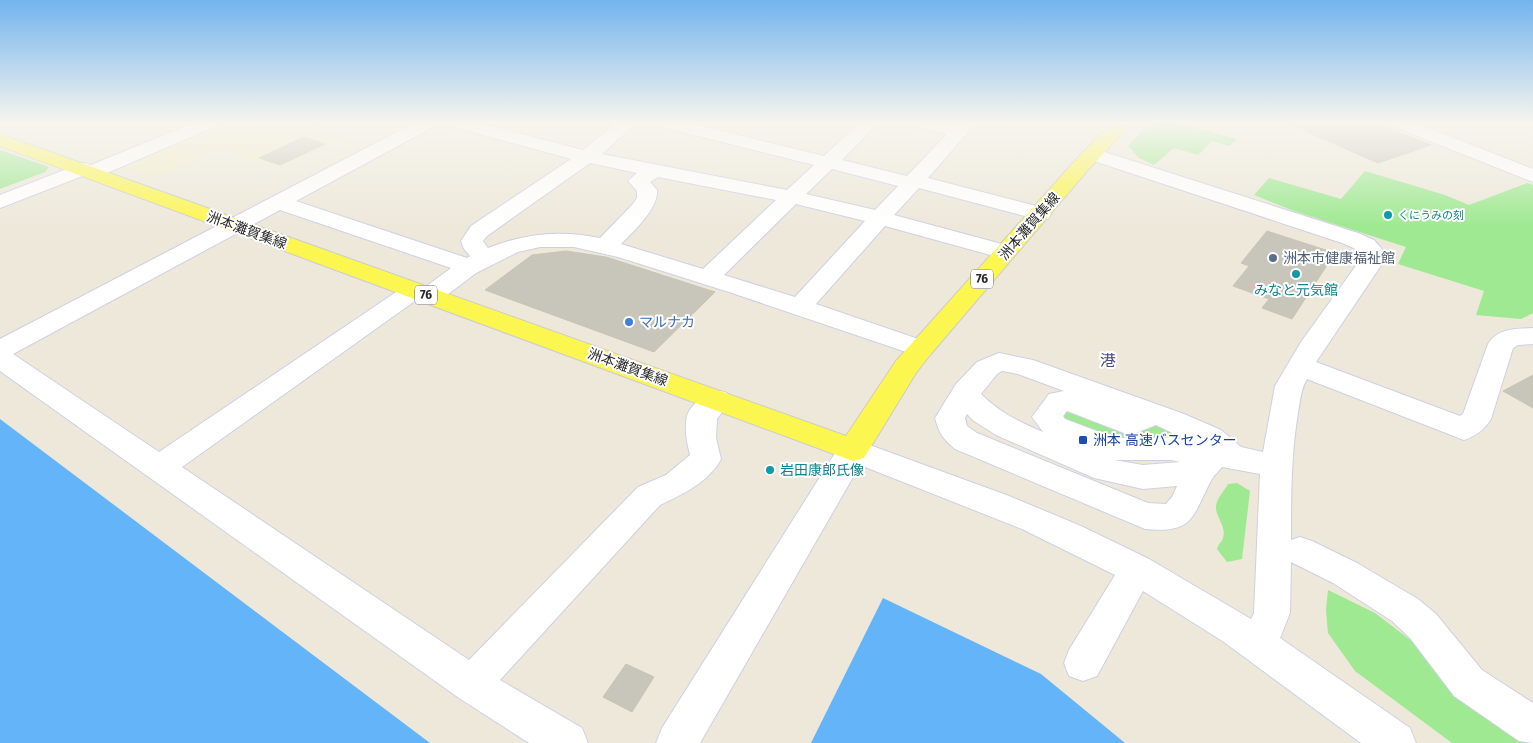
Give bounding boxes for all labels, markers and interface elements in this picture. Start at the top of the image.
street label: 洲本灘賀集線 [995,189,1063,264]
street label: 洲本灘賀集線 [204,208,289,253]
marker: くにうみの刻 [1382,209,1394,221]
place label: くにうみの刻 [1398,209,1464,222]
place label: 洲本市健康福祉館 [1283,250,1395,267]
marker: 洲本市健康福祉館 [1267,252,1279,264]
marker: みなと元気館 [1290,268,1302,280]
road number: 76 [971,270,993,288]
place label: みなと元気館 [1254,282,1338,299]
road number: 76 [415,286,437,304]
place label: マルナカ [639,314,695,331]
marker: マルナカ [623,316,635,328]
street label: 洲本灘賀集線 [585,345,670,390]
district label: 港 [1100,351,1116,370]
place label: 洲本 高速バスセンター [1093,432,1237,449]
marker: 洲本 高速バスセンター [1077,434,1089,446]
place label: 岩田康郎氏像 [780,462,864,479]
marker: 岩田康郎氏像 [764,464,776,476]

